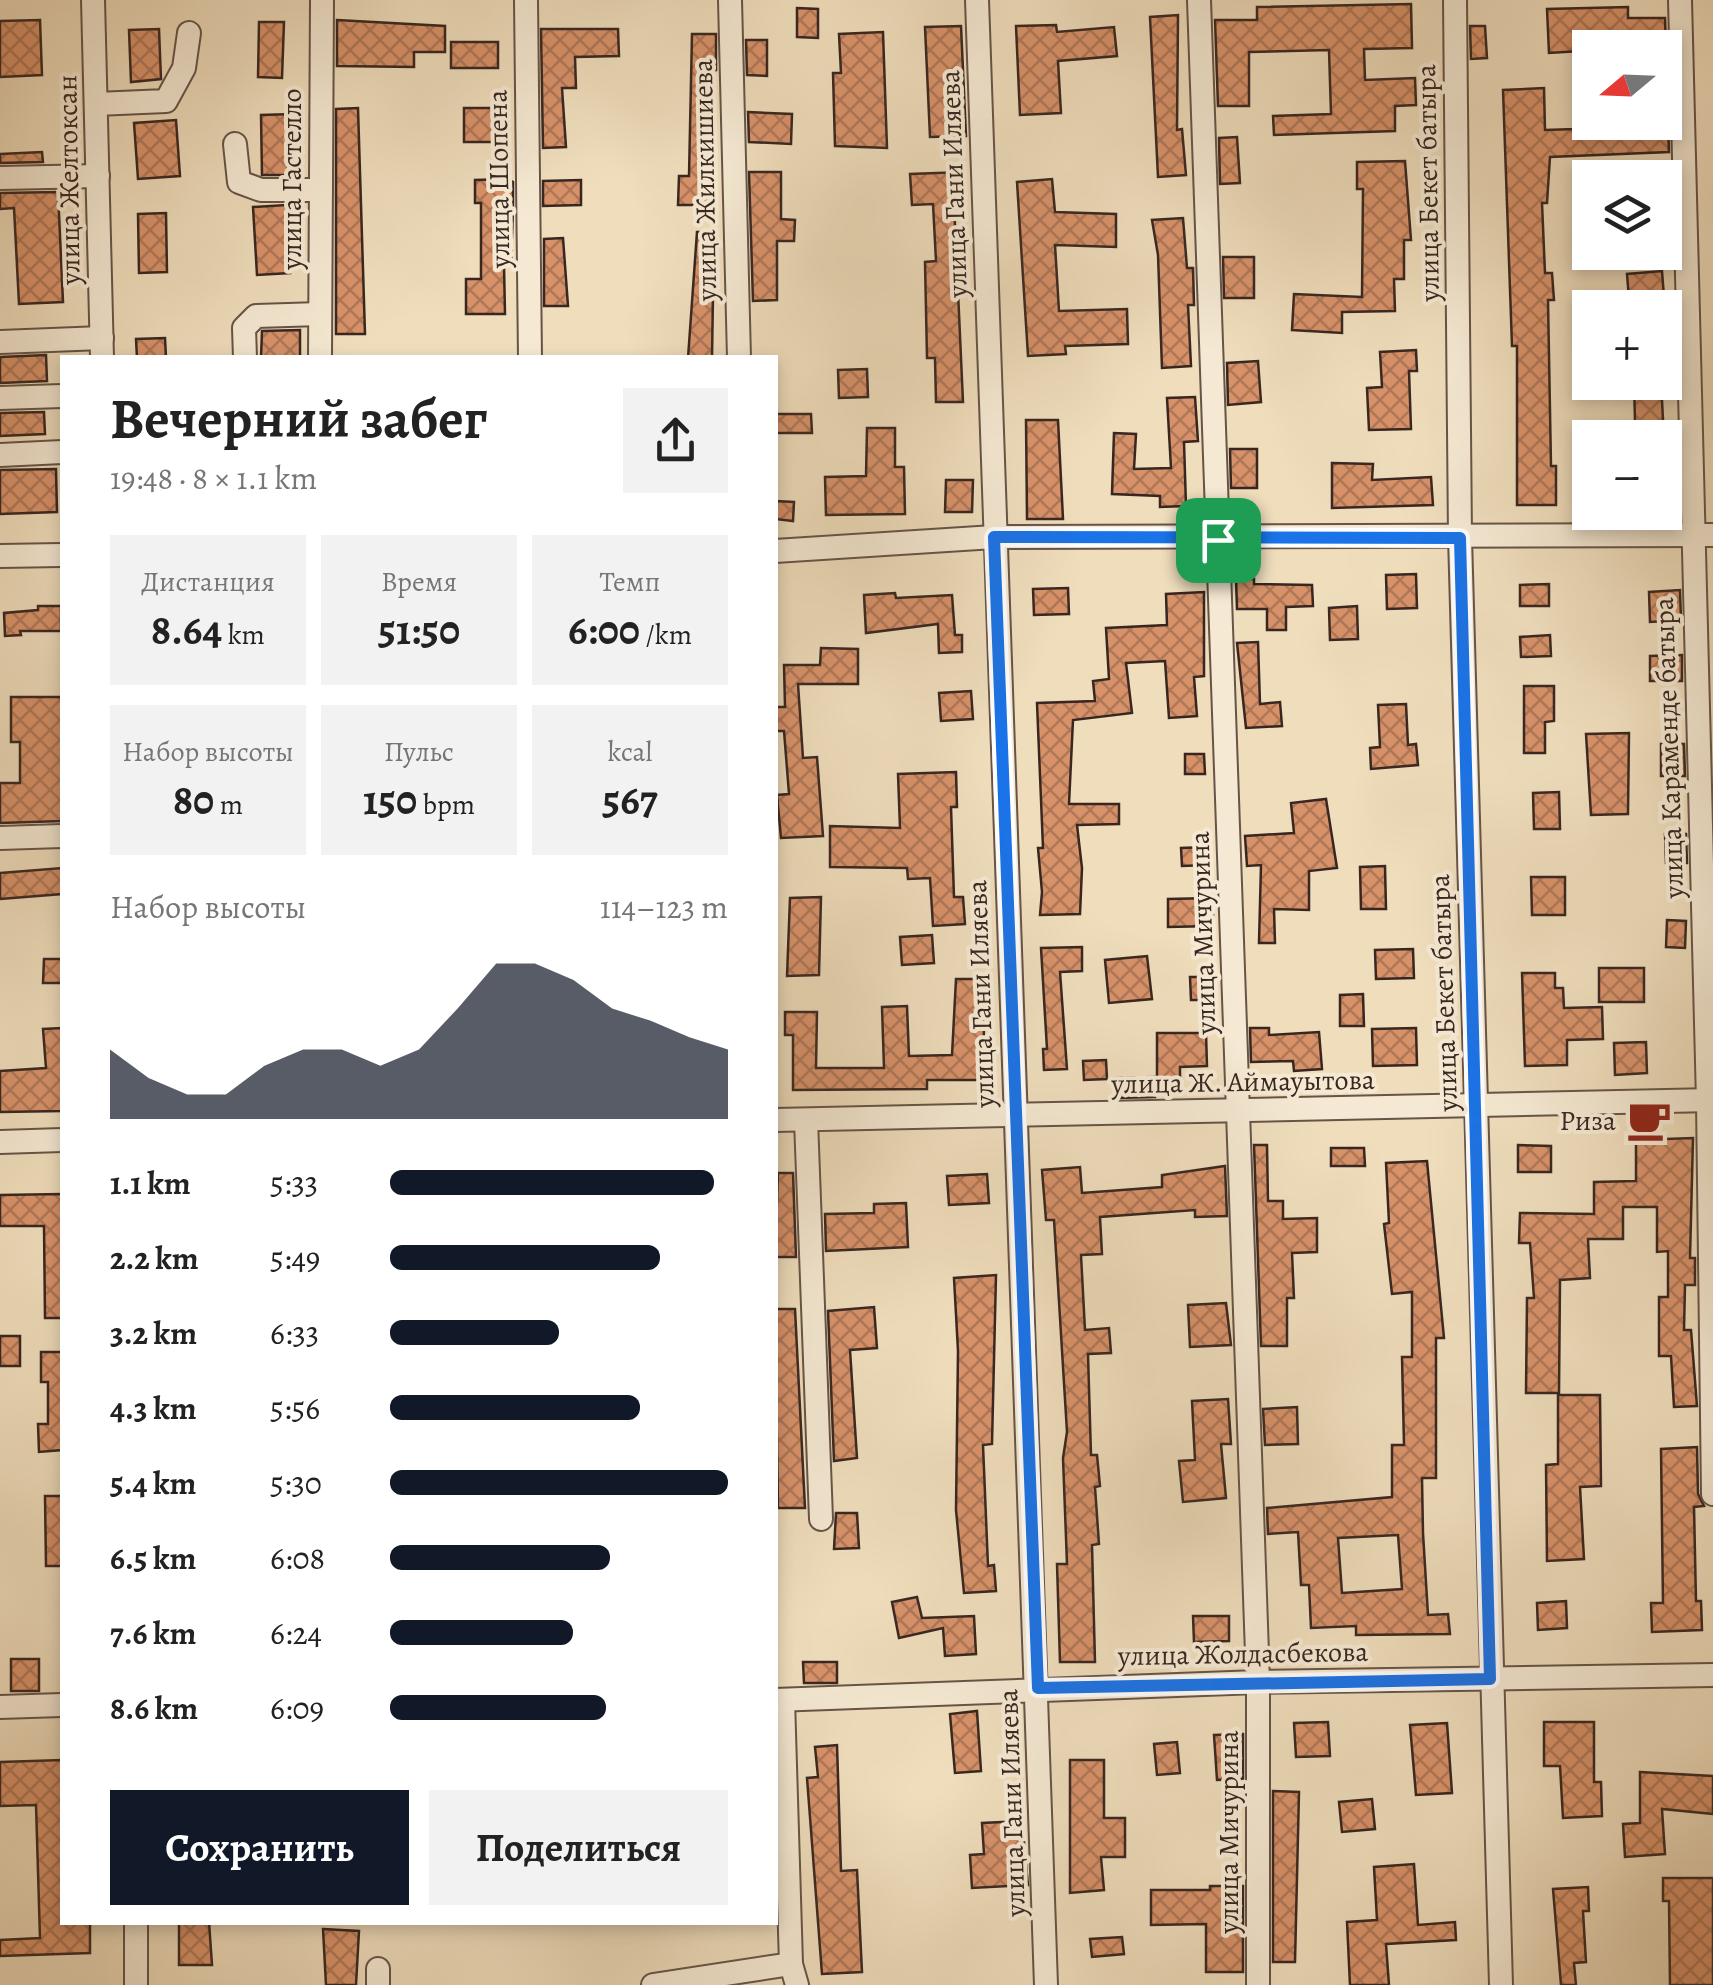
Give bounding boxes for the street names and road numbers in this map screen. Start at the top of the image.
street label: улица Жилкишиева [684,59,726,302]
street label: улица Бекет батыра [1407,64,1449,303]
street label: улица Гани Иляева [931,69,977,299]
street label: улица Желтоксан [48,75,90,286]
street label: улица Гастелло [273,88,311,271]
street label: улица Шопена [478,89,520,269]
street label: улица Караменде батыра [1645,597,1693,900]
street label: улица Мичурина [1180,831,1226,1036]
street label: улица Бекет батыра [1421,874,1467,1113]
street label: улица Гани Иляева [958,879,1004,1109]
street label: улица Ж. Аймауытова [1110,1061,1375,1103]
street label: улица Жолдасбекова [1116,1633,1369,1675]
street label: улица Гани Иляева [989,1688,1035,1918]
street label: улица Мичурина [1210,1730,1248,1935]

